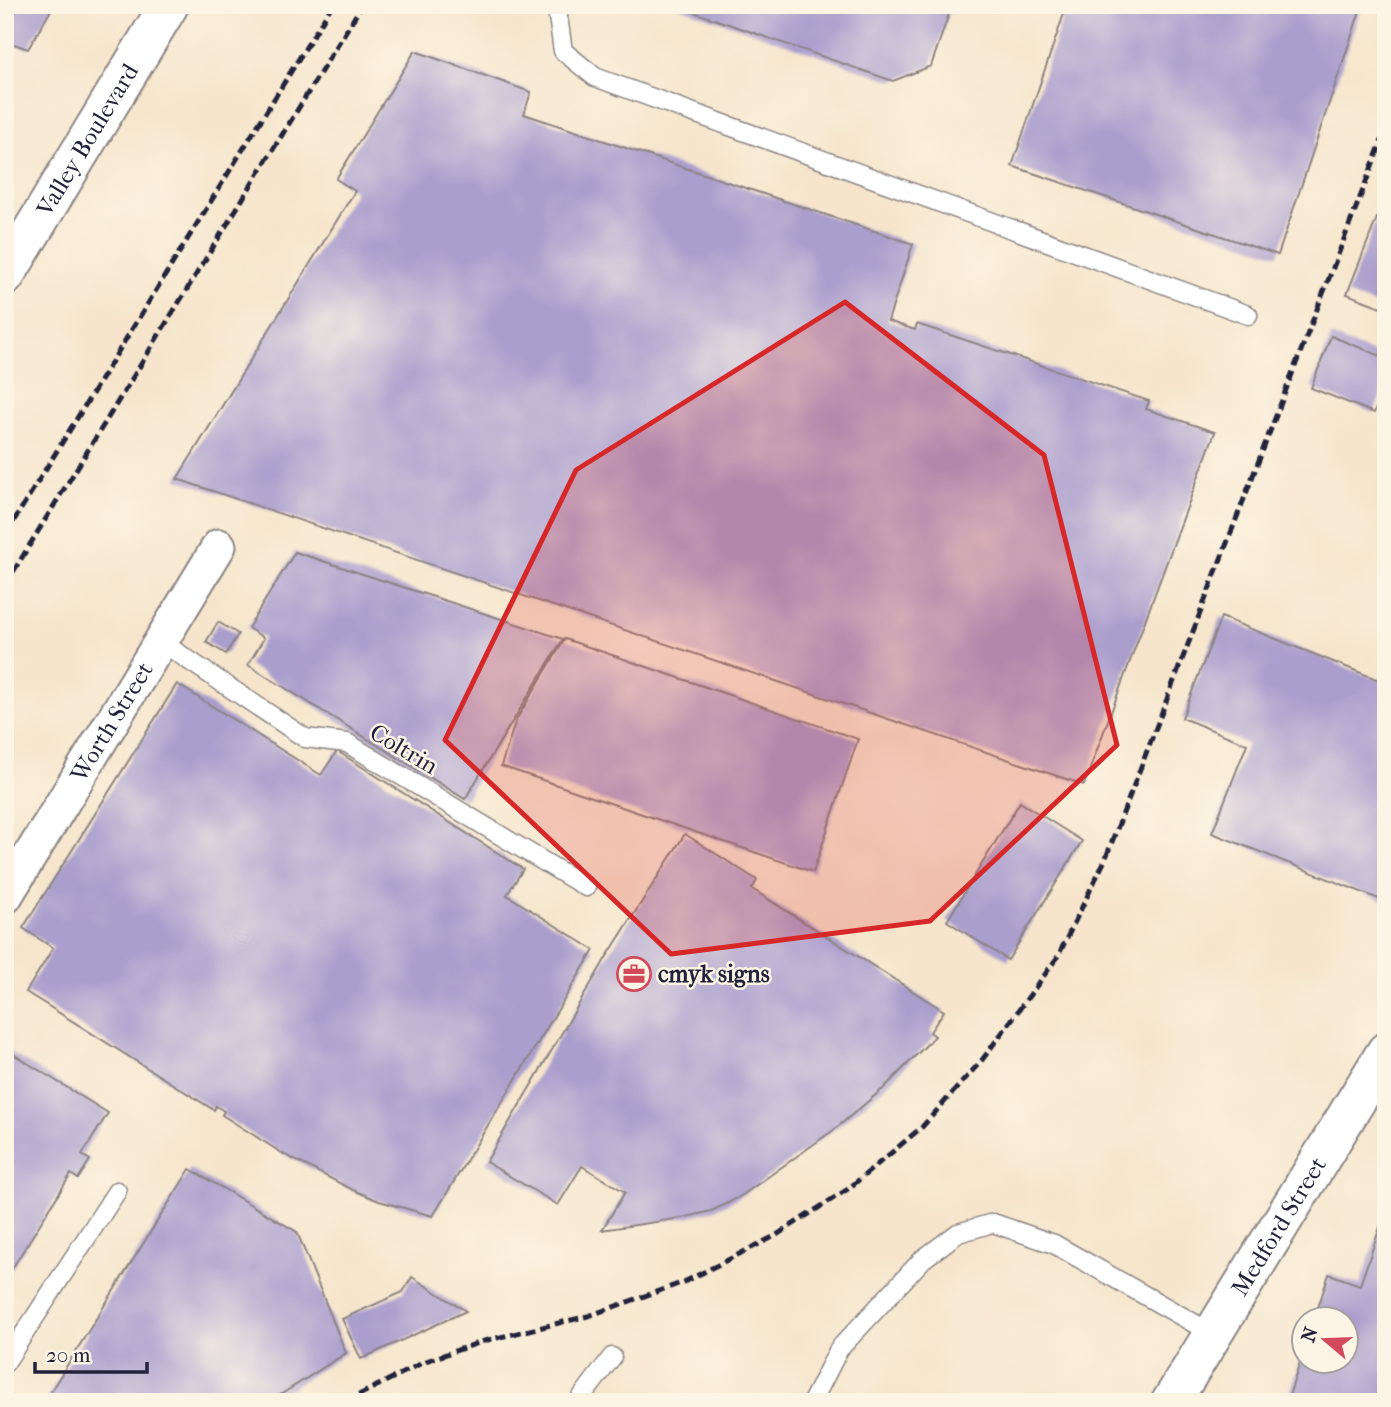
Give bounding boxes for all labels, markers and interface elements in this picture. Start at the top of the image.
street label: Valley Boulevard [30,58,145,222]
street label: Worth Street [64,657,159,788]
street label: Coltrin [365,718,443,780]
office icon: cmyk signs [615,955,653,993]
place label: cmyk signs [658,960,770,988]
street label: Medford Street [1226,1152,1332,1301]
north arrow [1290,1306,1360,1376]
text: N [1297,1324,1323,1345]
scale bar [35,1330,147,1374]
text: 20 m [46,1343,91,1367]

